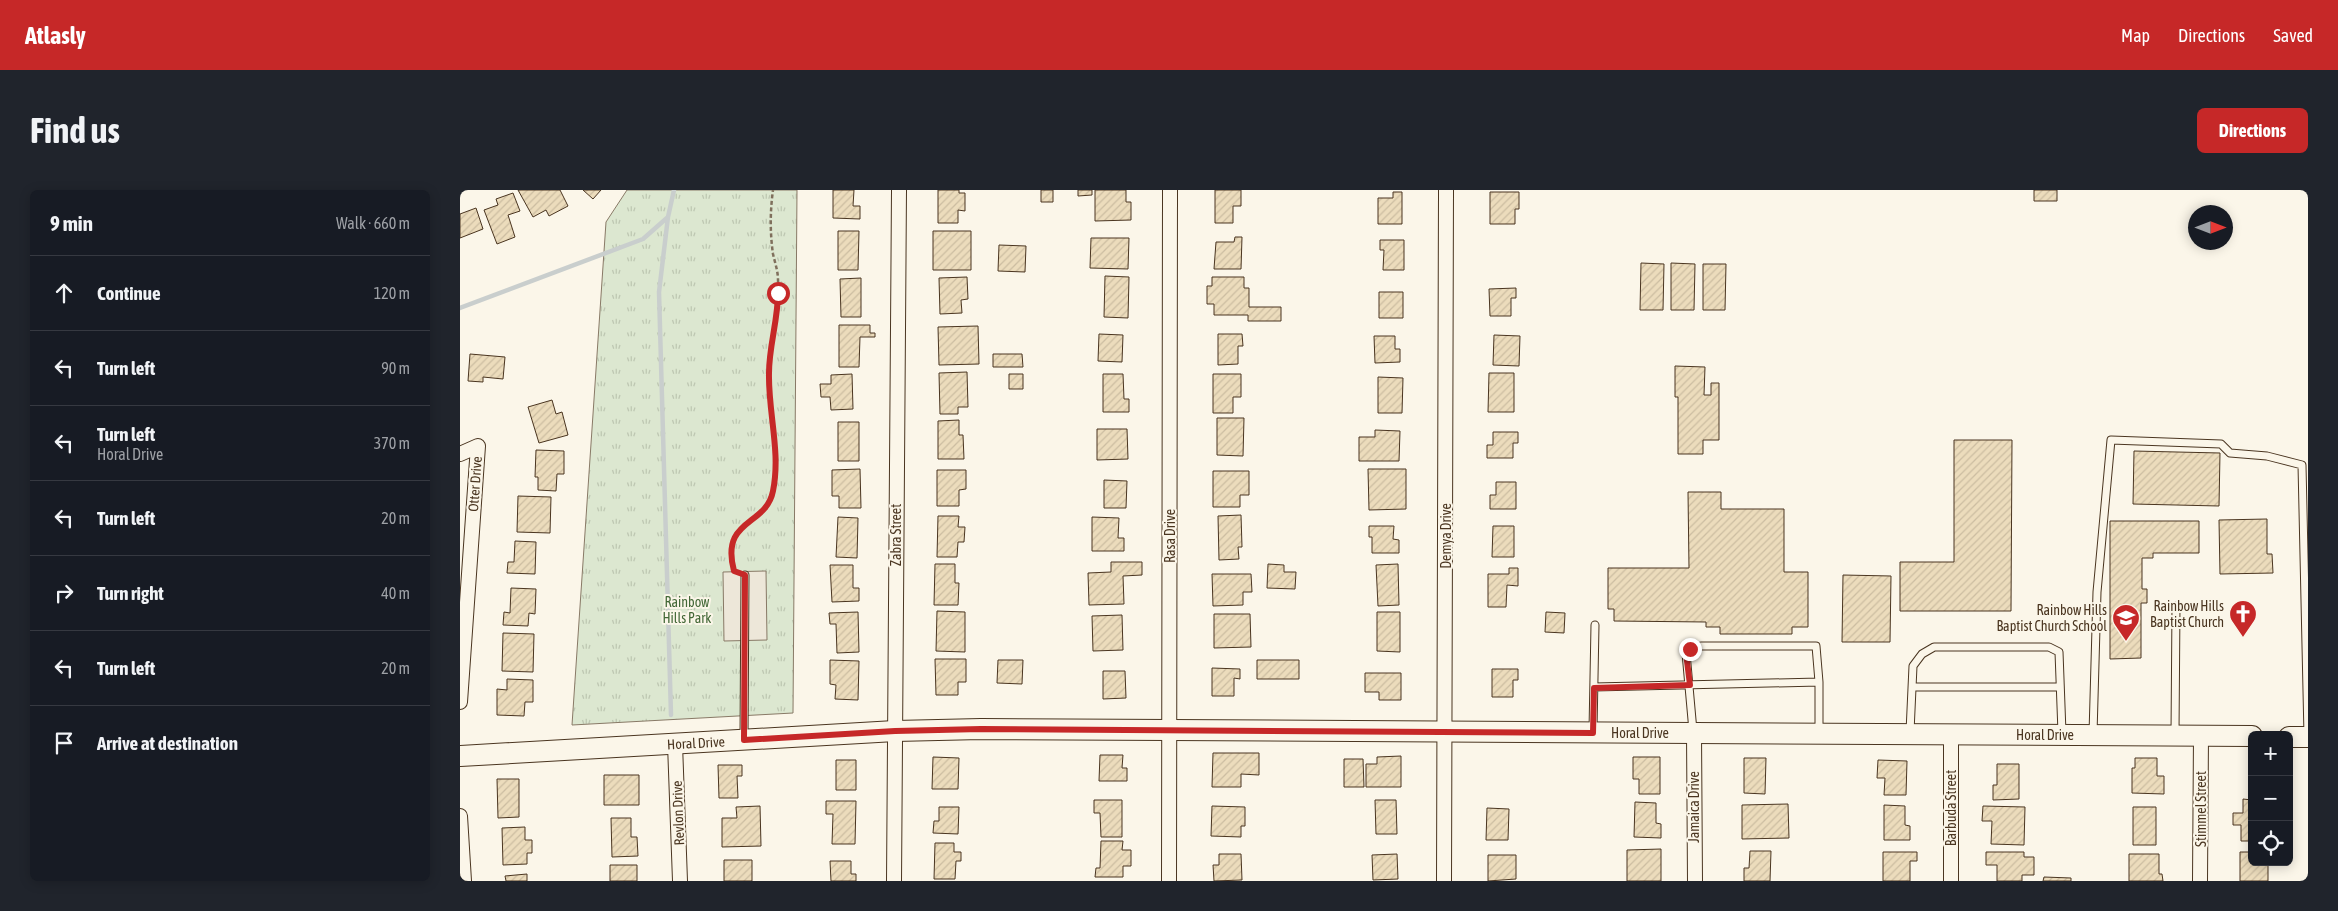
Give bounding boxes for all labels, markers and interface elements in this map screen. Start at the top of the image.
text: Atlasly [25,22,86,49]
text: Map [2121,25,2150,46]
text: Directions [2178,25,2245,46]
text: Saved [2273,25,2313,46]
button: Directions [2197,108,2308,153]
text: Find us [30,110,120,150]
north arrow [2188,205,2233,250]
text: 9 min [50,211,93,235]
text: Walk · 660 m [336,214,410,232]
icon: ahead [50,279,78,307]
text: Continue [97,282,161,304]
route start [767,282,790,305]
text: 120 m [374,284,410,302]
icon: left [50,354,78,382]
text: Turn left [97,357,155,379]
text: 90 m [381,359,410,377]
text: Turn left [97,423,155,445]
icon: left [50,429,78,457]
text: 370 m [374,434,410,452]
text: Horal Drive [97,445,163,463]
street label: Otter Drive [465,456,485,512]
street label: Demya Drive [1438,503,1454,569]
icon: left [50,504,78,532]
street label: Zabra Street [888,504,904,566]
text: Turn left [97,507,155,529]
text: 20 m [381,509,410,527]
street label: Rasa Drive [1162,509,1178,563]
icon: right [50,579,78,607]
text: Turn right [97,582,164,604]
text: 40 m [381,584,410,602]
park label: Rainbow Hills Park [662,594,712,626]
place label: Rainbow Hills Baptist Church [2150,598,2224,630]
church icon: Rainbow Hills Baptist Church [2228,599,2258,638]
place label: Rainbow Hills Baptist Church School [1996,602,2107,634]
school or university icon: Rainbow Hills Baptist Church School [2111,603,2141,642]
route end [1679,638,1702,661]
icon: left [50,654,78,682]
text: Turn left [97,657,155,679]
text: 20 m [381,659,410,677]
street label: Horal Drive [1611,725,1669,741]
street label: Horal Drive [2016,727,2074,743]
icon: arrive [50,729,78,757]
map controls [2248,731,2293,866]
button: + [2248,731,2293,776]
text: Arrive at destination [97,732,238,754]
street label: Horal Drive [667,733,725,753]
street label: Barbuda Street [1943,770,1959,846]
street label: Jamaica Drive [1686,771,1702,843]
street label: Stimmel Street [2193,771,2209,847]
button: − [2248,776,2293,821]
street label: Revlon Drive [669,780,687,846]
button: locate [2248,821,2293,866]

